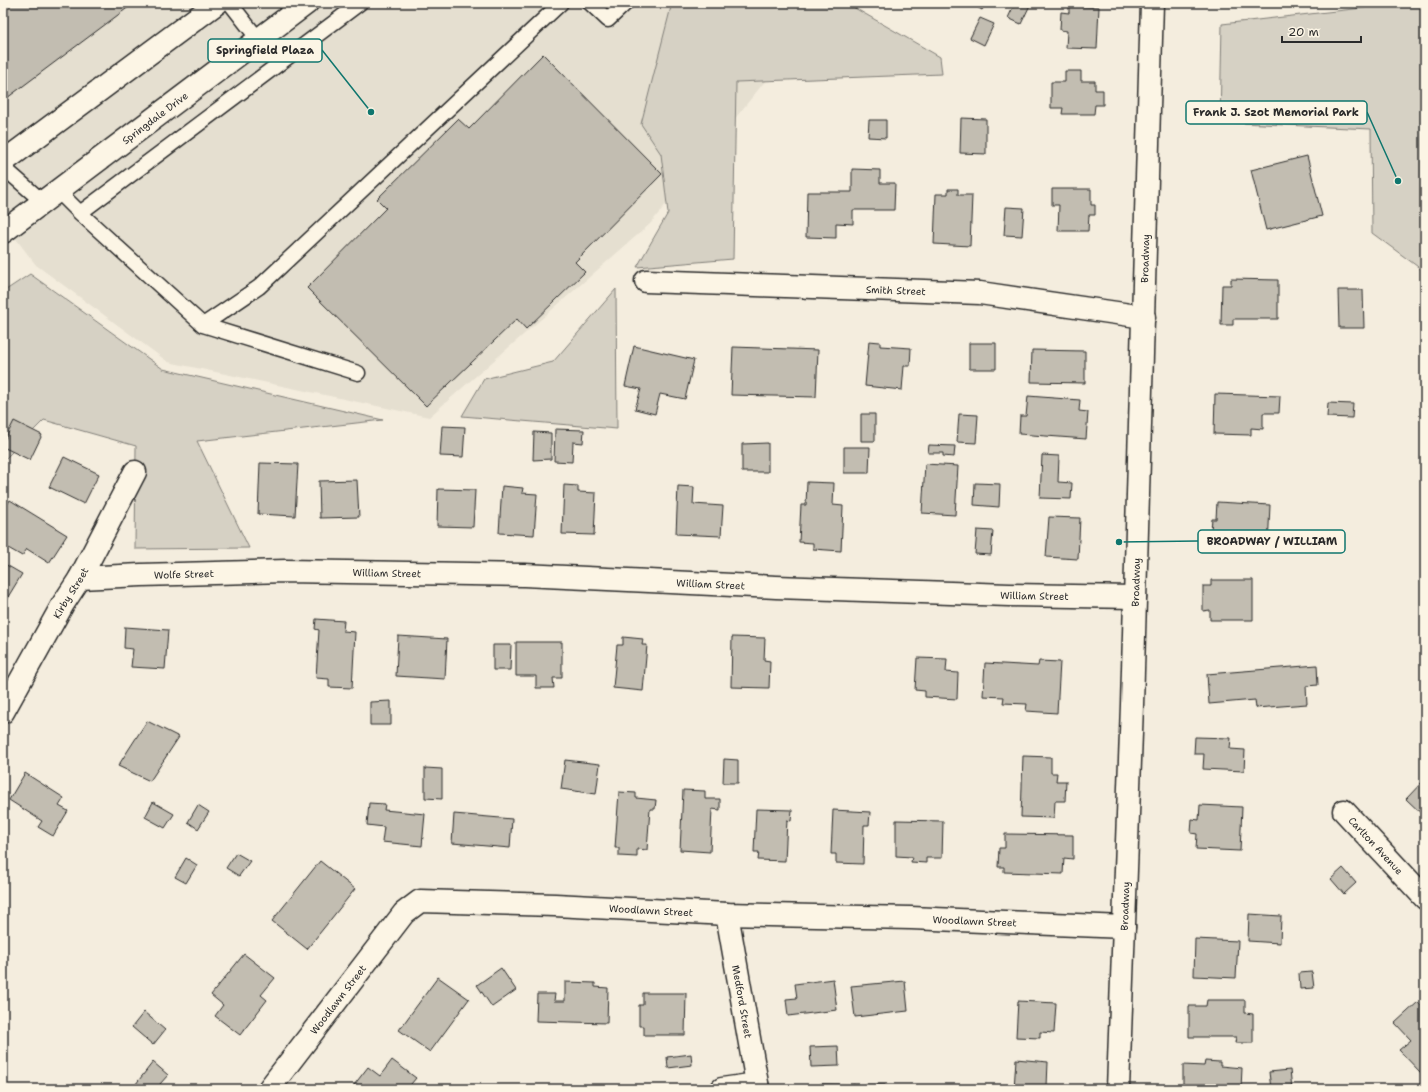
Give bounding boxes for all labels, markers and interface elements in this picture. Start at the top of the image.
scale bar [1282,18,1361,44]
text: 20 m [1288,24,1319,40]
callout: Springfield Plaza [208,39,322,62]
text: Springfield Plaza [216,43,315,58]
street label: Springdale Drive [119,88,191,147]
callout: Frank J. Szot Memorial Park [1186,101,1367,124]
text: Frank J. Szot Memorial Park [1193,105,1359,120]
street label: Broadway [1138,234,1152,283]
street label: Smith Street [866,282,926,298]
callout: BROADWAY / WILLIAM [1198,530,1345,553]
text: BROADWAY / WILLIAM [1207,534,1338,549]
street label: Broadway [1128,557,1143,607]
street label: Kirby Street [50,565,91,621]
street label: Wolfe Street [154,566,214,581]
street label: William Street [352,566,421,580]
street label: William Street [676,576,745,592]
street label: William Street [1000,588,1069,602]
street label: Carlton Avenue [1346,814,1406,877]
street label: Broadway [1117,881,1132,931]
street label: Woodlawn Street [609,901,693,919]
street label: Woodlawn Street [932,912,1017,929]
street label: Woodlawn Street [307,962,369,1037]
street label: Medford Street [730,964,755,1039]

